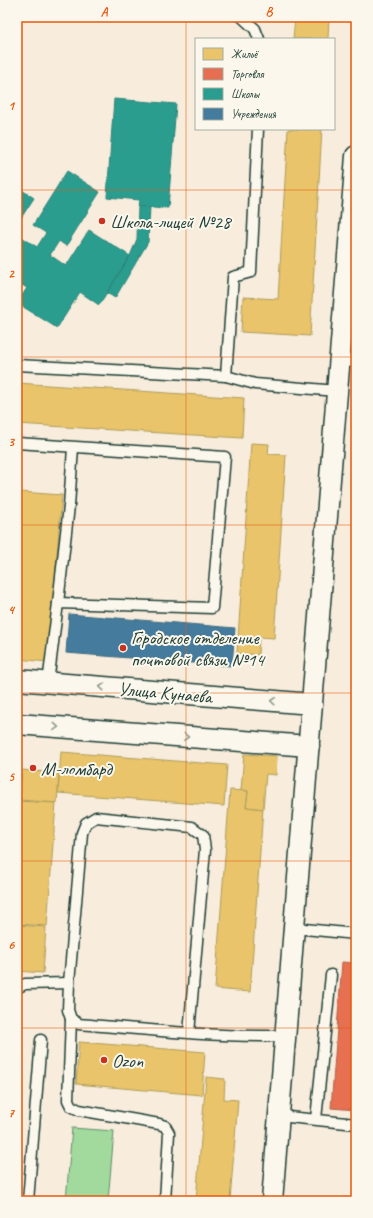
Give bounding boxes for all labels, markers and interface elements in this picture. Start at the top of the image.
text: A [101,4,109,20]
text: B [266,4,274,20]
legend [195,38,335,130]
text: Жильё [231,46,259,62]
text: Торговля [231,66,264,82]
text: Школы [231,86,261,102]
text: 1 [8,98,16,114]
text: Учреждения [231,106,277,122]
place label: Школа-лицей №28 [110,210,233,234]
marker: Школа-лицей №28 [97,216,107,226]
text: 2 [8,266,15,282]
text: 3 [8,434,15,450]
text: 4 [8,602,16,618]
place label: Городское отделение почтовой связи №14 [131,626,267,672]
marker: Городское отделение почтовой связи №14 [118,643,128,653]
street label: Улица Кунаева [117,677,215,709]
one-way arrow [99,683,105,692]
one-way arrow [270,697,276,706]
one-way arrow [53,723,59,732]
one-way arrow [182,733,189,742]
place label: М-ломбард [41,757,114,781]
marker: М-ломбард [28,763,38,773]
text: 5 [8,769,15,785]
text: 6 [8,937,15,953]
place label: Ozon [112,1049,144,1073]
marker: Ozon [99,1055,109,1065]
text: 7 [8,1105,15,1121]

